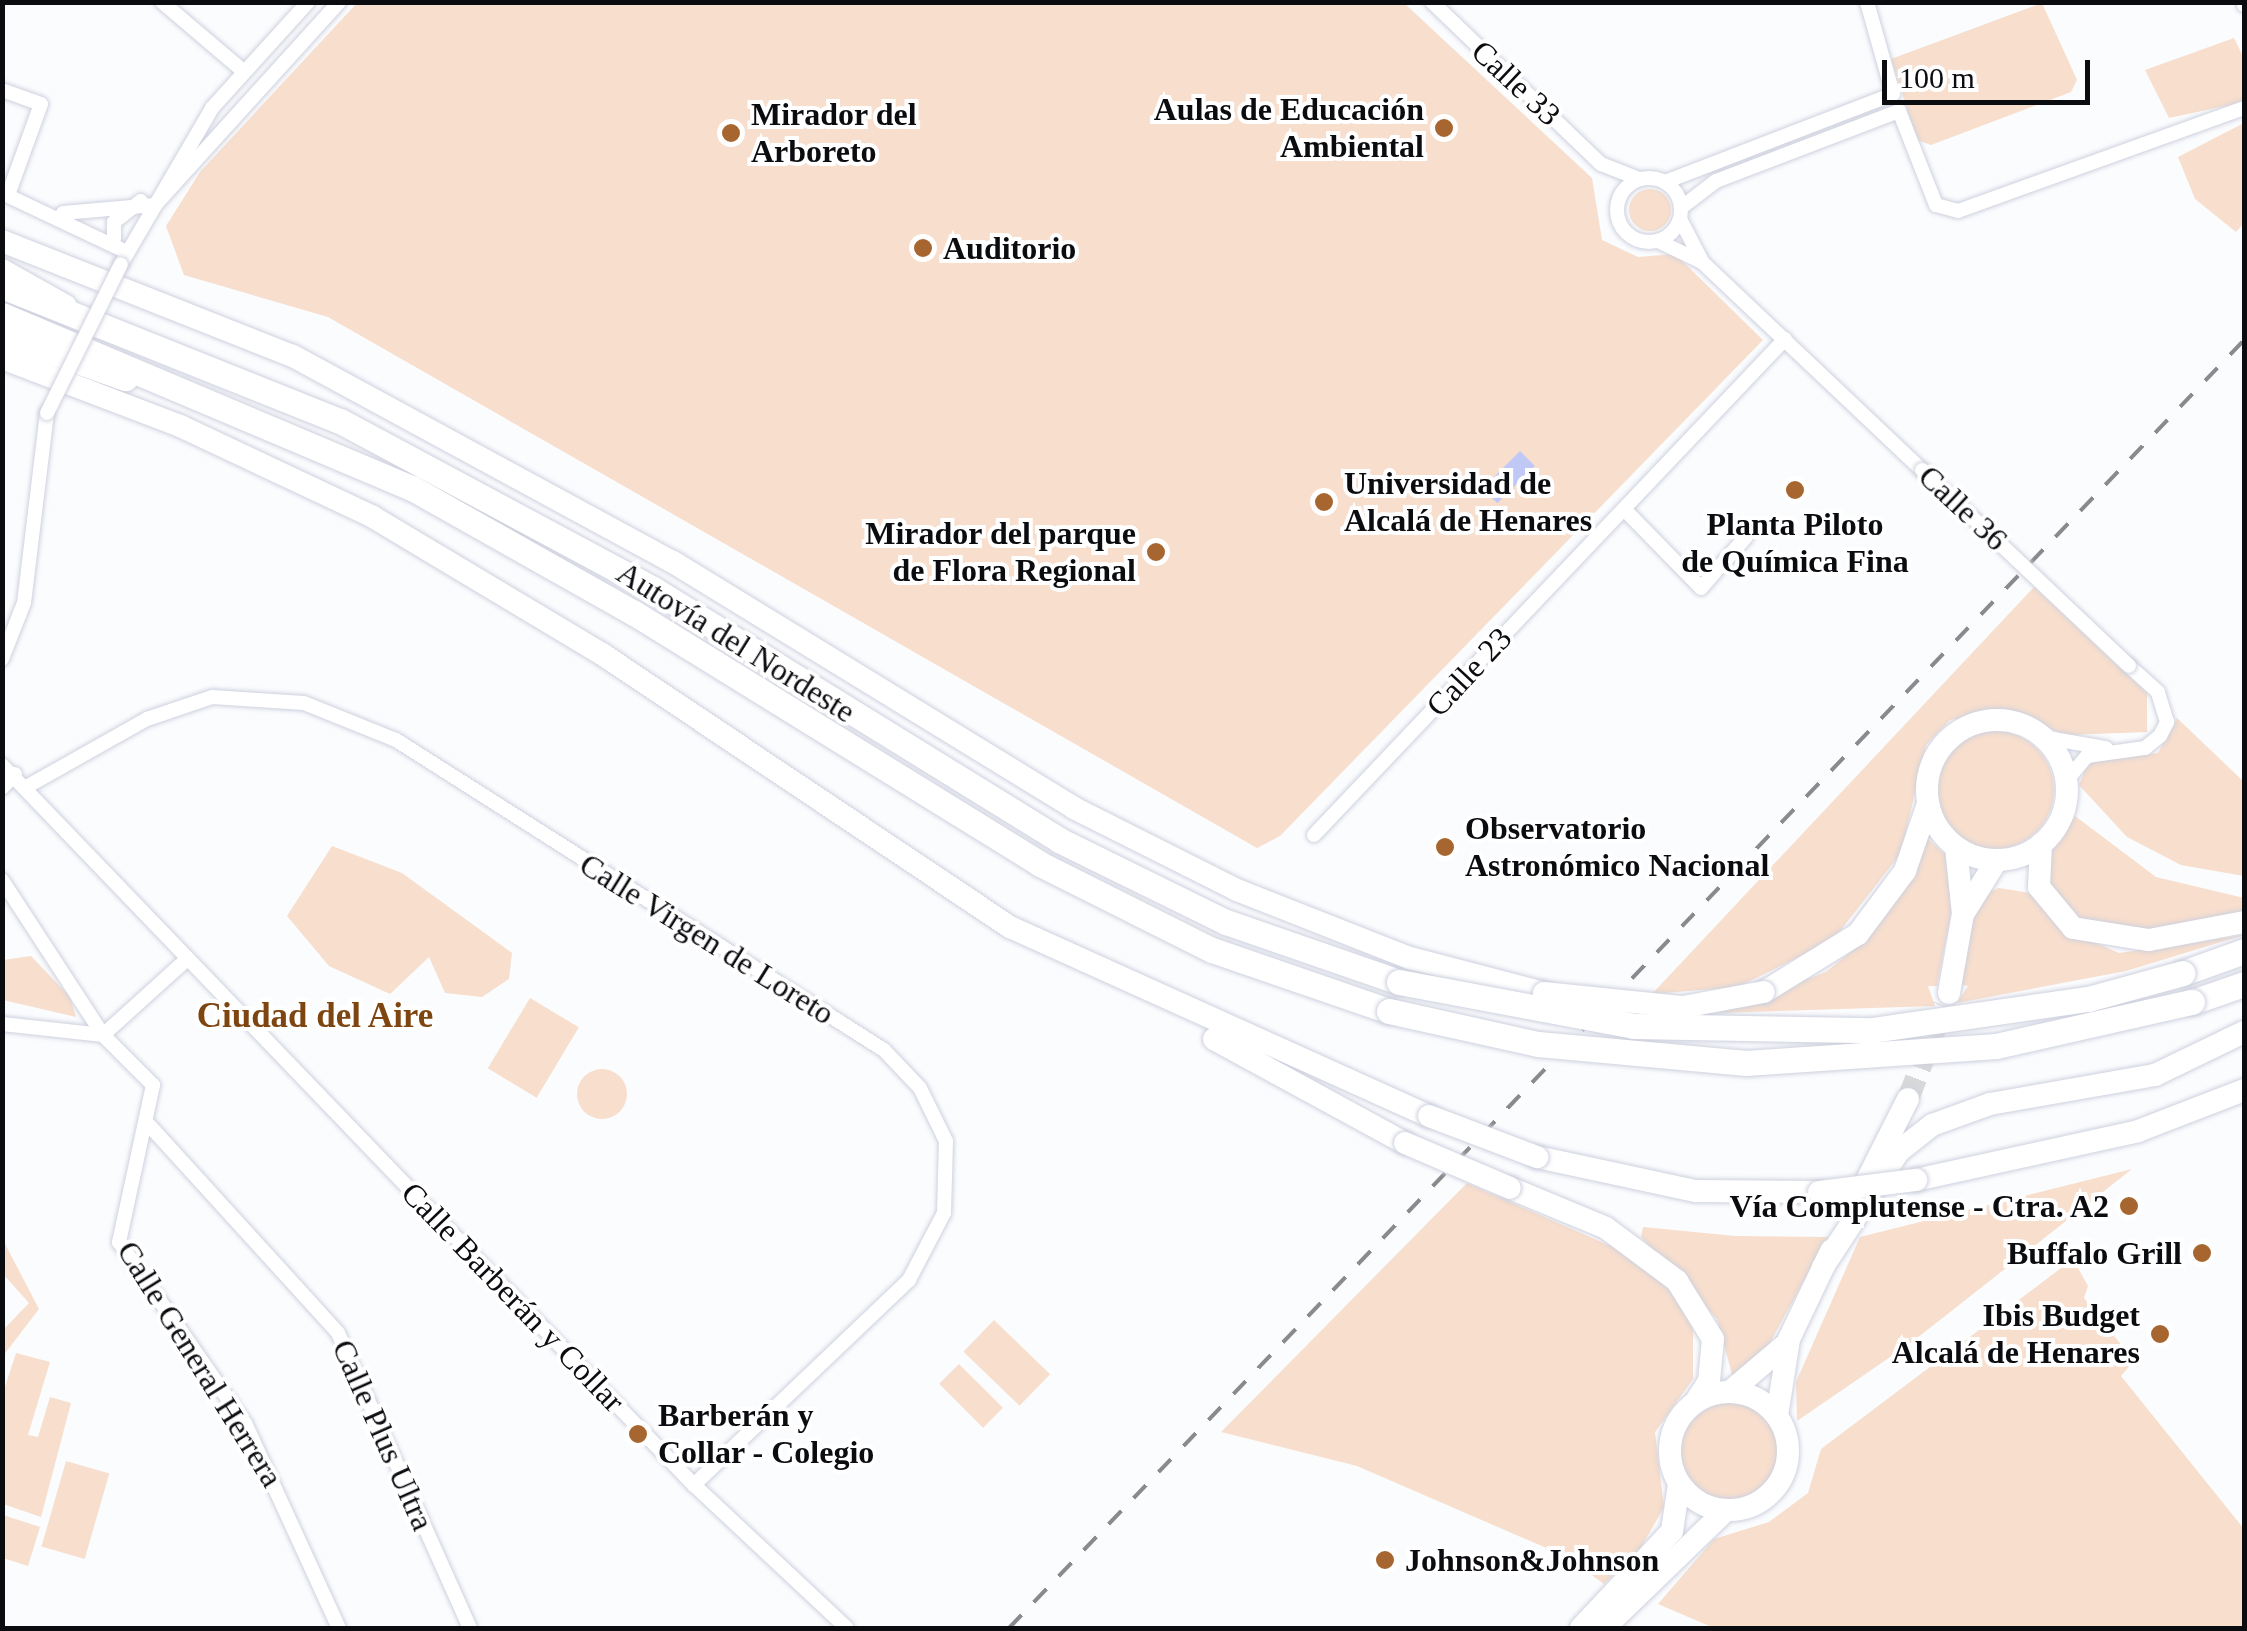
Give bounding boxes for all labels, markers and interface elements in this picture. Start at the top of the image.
street label: Calle 33 [1464,32,1568,134]
scale bar [1887,40,2094,102]
text: 100 m [1899,61,1975,94]
place label: Aulas de Educación Ambiental [1154,91,1424,166]
place label: Mirador del Arboreto [751,96,917,171]
marker: Aulas de Educación Ambiental [1433,117,1455,139]
marker: Mirador del Arboreto [720,122,742,144]
place label: Auditorio [943,229,1076,267]
marker: Auditorio [912,237,934,259]
street label: Calle 36 [1911,457,2015,559]
place label: Universidad de Alcalá de Henares [1344,465,1592,540]
marker: Planta Piloto de Química Fina [1784,479,1806,501]
marker: Universidad de Alcalá de Henares [1313,491,1335,513]
place label: Planta Piloto de Química Fina [1681,506,1909,581]
place label: Mirador del parque de Flora Regional [865,515,1136,590]
marker: Mirador del parque de Flora Regional [1145,541,1167,563]
street label: Autovía del Nordeste [610,553,862,731]
street label: Calle 23 [1418,620,1520,724]
place label: Observatorio Astronómico Nacional [1465,810,1769,885]
marker: Observatorio Astronómico Nacional [1434,836,1456,858]
street label: Calle Virgen de Loreto [572,845,842,1033]
district label: Ciudad del Aire [196,995,434,1037]
street label: Calle Barberán y Collar [393,1174,633,1420]
place label: Vía Complutense - Ctra. A2 [1728,1187,2109,1225]
marker: Vía Complutense - Ctra. A2 [2118,1195,2140,1217]
street label: Calle General Herrera [109,1234,291,1494]
place label: Buffalo Grill [2007,1234,2182,1272]
marker: Buffalo Grill [2191,1242,2213,1264]
place label: Ibis Budget Alcalá de Henares [1892,1297,2140,1372]
marker: Ibis Budget Alcalá de Henares [2149,1323,2171,1345]
street label: Calle Plus Ultra [324,1334,442,1536]
place label: Barberán y Collar - Colegio [658,1397,875,1472]
marker: Barberán y Collar - Colegio [627,1423,649,1445]
place label: Johnson&Johnson [1405,1541,1659,1579]
marker: Johnson&Johnson [1374,1549,1396,1571]

